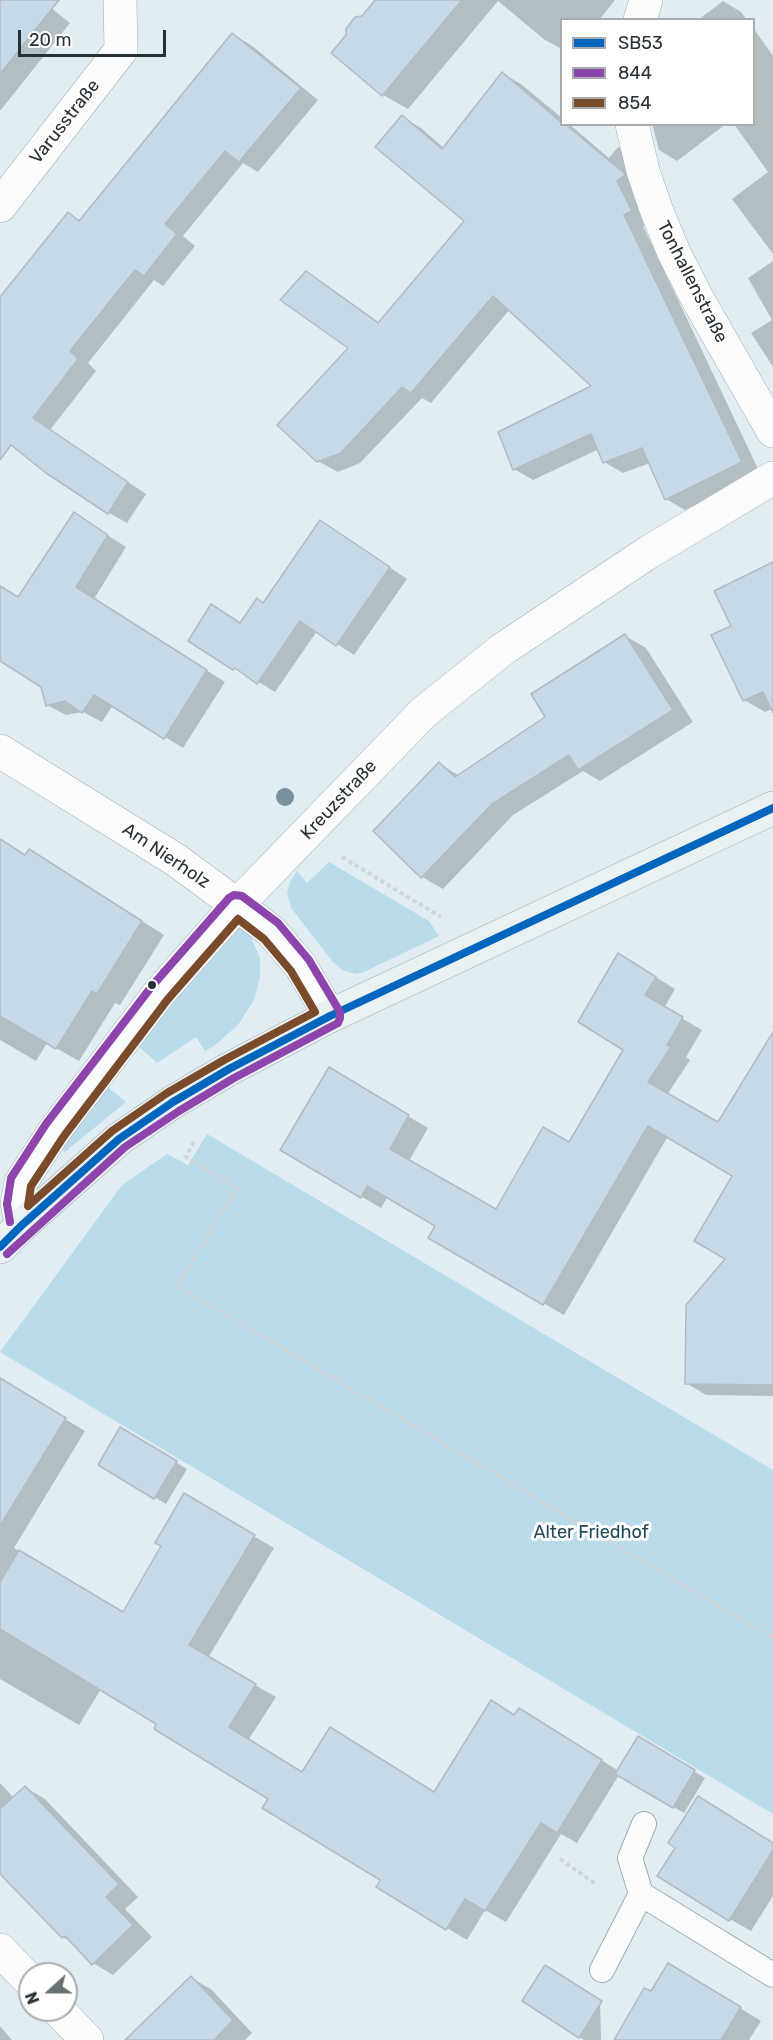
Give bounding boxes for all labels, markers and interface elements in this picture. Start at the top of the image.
scale bar [21,18,170,56]
legend [560,18,755,126]
text: 20 m [29,29,71,51]
text: SB53 [618,32,663,54]
text: 844 [618,62,652,84]
street label: Varusstraße [25,76,105,168]
text: 854 [618,92,651,114]
street label: Tonhallenstraße [652,217,732,347]
street label: Kreuzstraße [297,756,381,844]
street label: Am Nierholz [118,819,214,893]
unlabelled marker [146,979,158,991]
park label: Alter Friedhof [533,1522,649,1544]
north arrow [18,1962,78,2022]
text: N [22,1989,44,2007]

